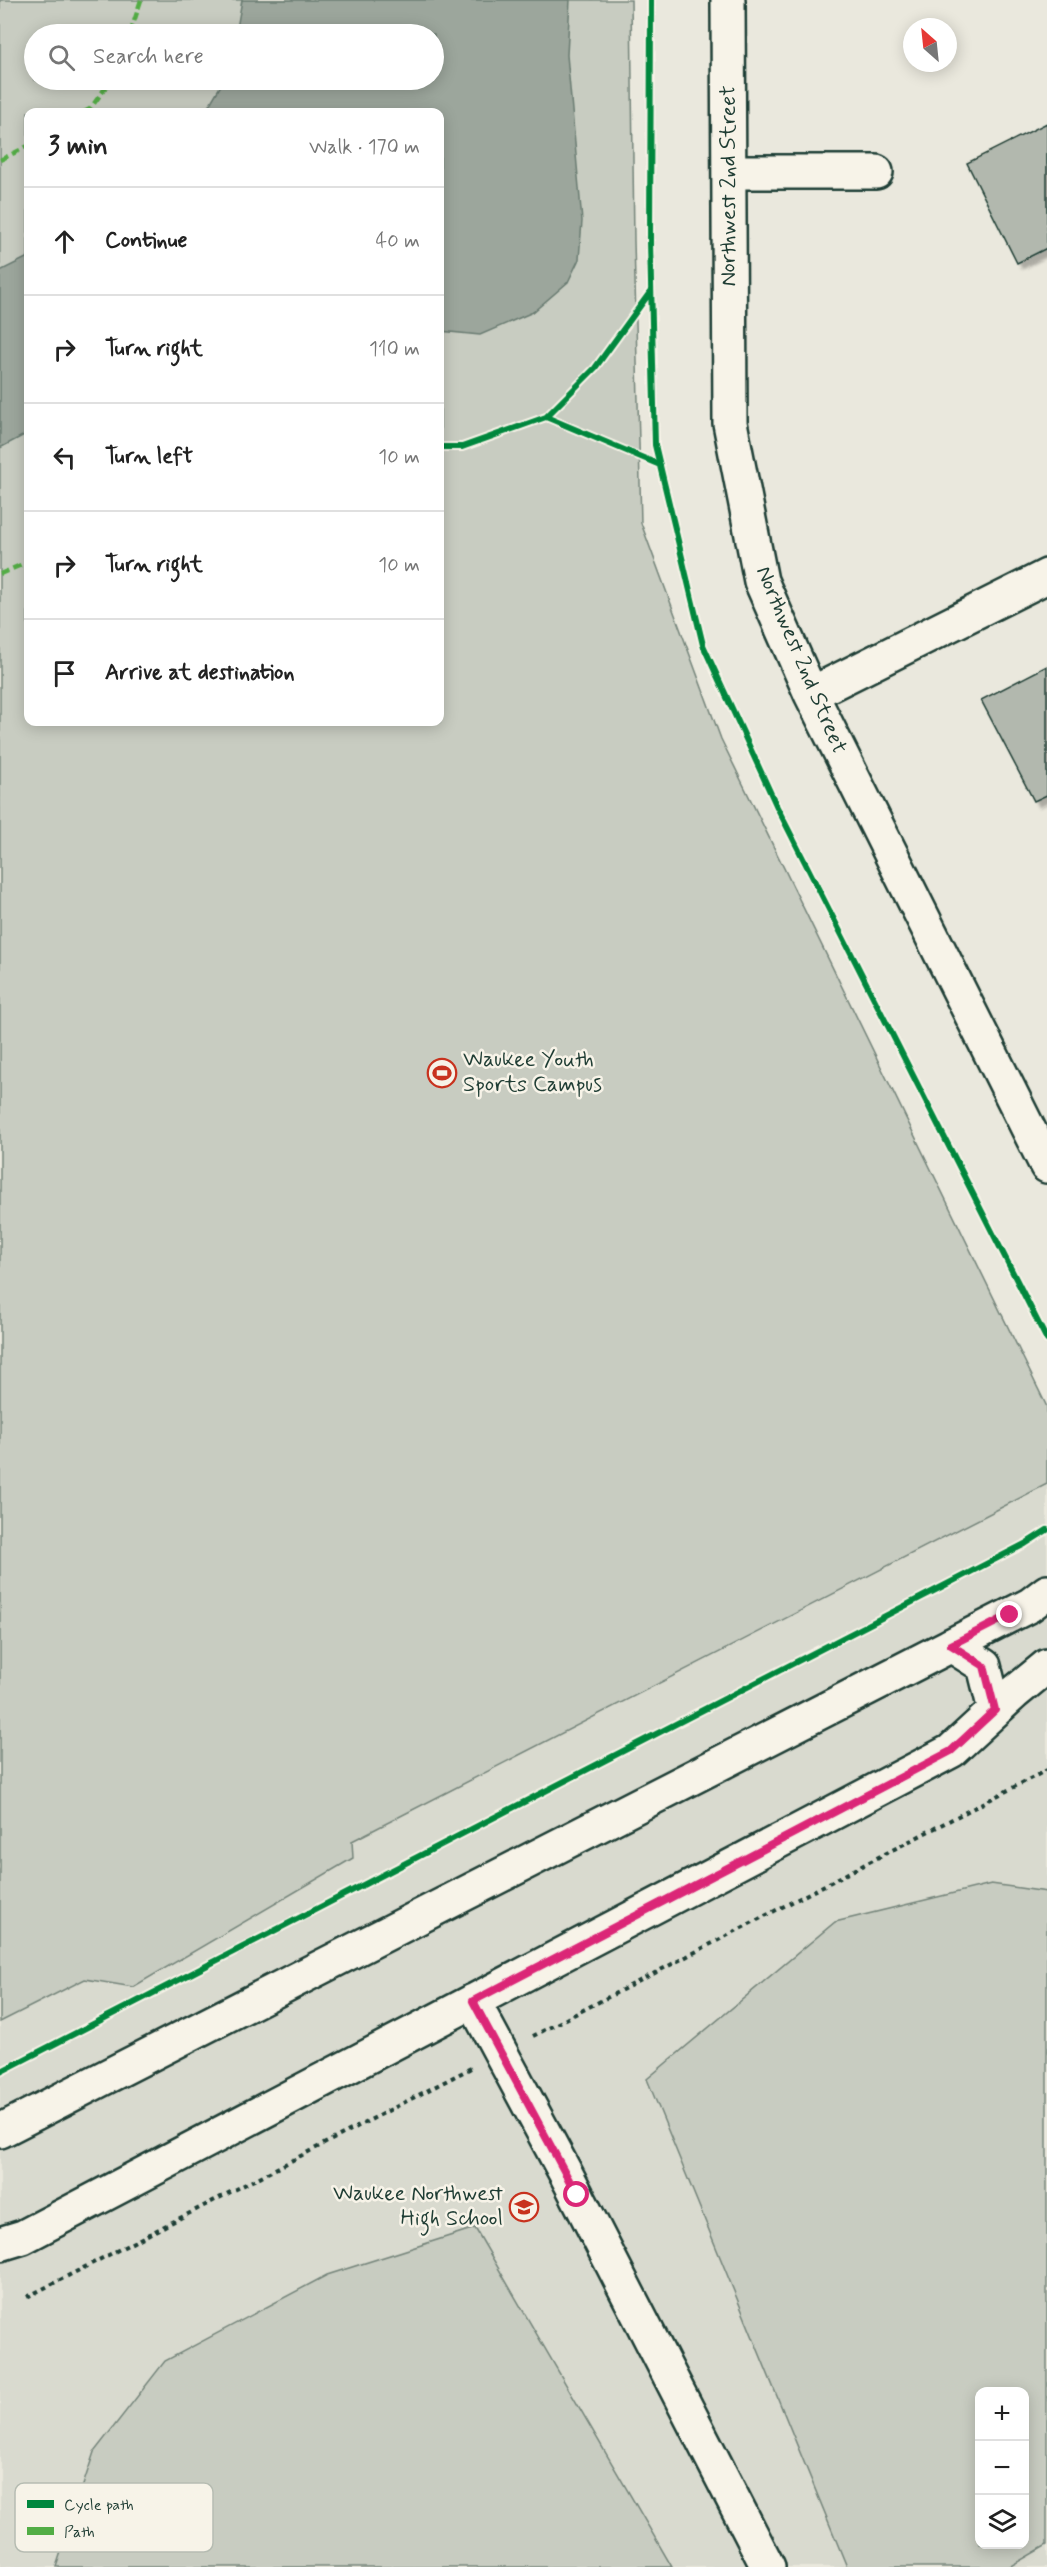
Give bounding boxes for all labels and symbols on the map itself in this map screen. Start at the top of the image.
north arrow [903,18,957,72]
street label: Northwest 2nd Street [715,85,743,287]
street label: Northwest 2nd Street [749,562,853,758]
place label: Waukee Youth Sports Campus [463,1046,602,1099]
sports icon: Waukee Youth Sports Campus [426,1057,458,1089]
route end [996,1601,1022,1627]
place label: Waukee Northwest High School [333,2180,503,2236]
route start [563,2181,589,2207]
school or university icon: Waukee Northwest High School [508,2191,540,2223]
legend [15,2483,213,2552]
text: Cycle path [64,2495,134,2516]
text: Path [64,2522,95,2543]

